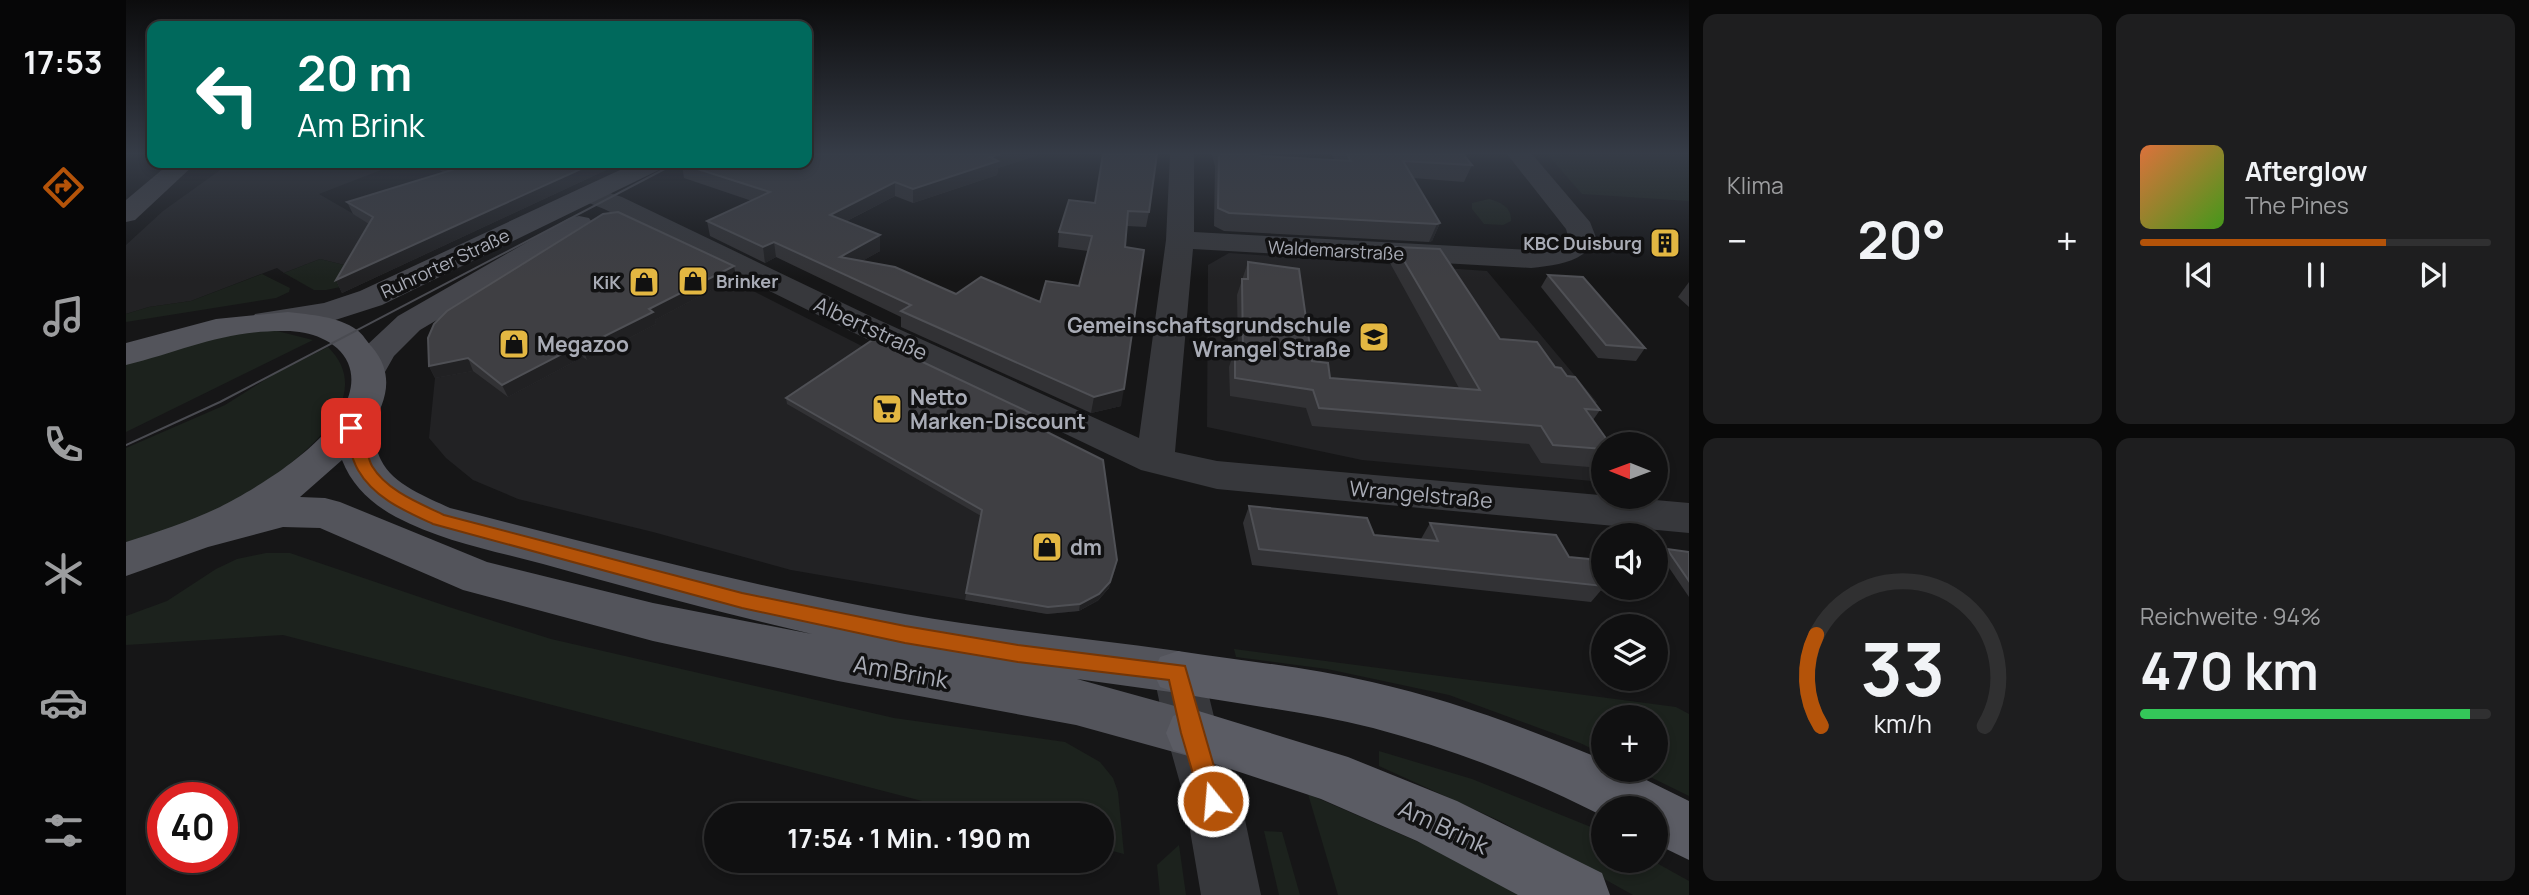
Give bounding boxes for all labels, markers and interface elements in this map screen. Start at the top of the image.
text: 20 m [297,39,412,106]
text: 17:53 [23,40,103,84]
icon: left [182,49,273,140]
text: Am Brink [297,103,424,147]
text: Afterglow [2245,153,2367,189]
icon: directions [39,163,88,212]
text: Klima [1727,169,1784,201]
text: The Pines [2245,189,2349,221]
text: 20° [1858,204,1946,275]
text: − [1727,214,1748,266]
text: + [2056,214,2078,266]
street label: Ruhrorter Straße [377,223,513,303]
building icon: KBC Duisburg [1648,226,1682,260]
place label: KBC Duisburg [1523,231,1642,255]
street label: Waldemarstraße [1267,234,1405,266]
icon: previous [2180,256,2218,294]
icon: pause [2297,256,2335,294]
icon: next [2414,256,2452,294]
shop icon: Brinker [676,264,710,298]
shop icon: KiK [627,265,661,299]
place label: Brinker [716,269,778,293]
place label: KiK [593,270,621,294]
street label: Albertstraße [810,290,932,366]
icon: music [39,292,88,341]
place label: Gemeinschaftsgrundschule Wrangel Straße [1067,311,1351,363]
school or university icon: Gemeinschaftsgrundschule Wrangel Straße [1357,320,1391,354]
shop icon: Megazoo [497,327,531,361]
place label: Megazoo [537,330,629,358]
place label: Netto Marken-Discount [910,383,1086,435]
supermarket icon: Netto Marken-Discount [870,392,904,426]
pin [321,398,381,458]
icon: arrive [332,409,370,447]
icon: phone [39,420,88,469]
north arrow [1591,432,1668,509]
map controls [1591,432,1668,873]
street label: Wrangelstraße [1348,474,1494,514]
button: sound [1591,523,1668,600]
shop icon: dm [1030,530,1064,564]
place label: dm [1070,533,1102,561]
icon: climate [39,549,88,598]
text: Reichweite · 94% [2140,600,2321,632]
button: layers [1591,614,1668,691]
text: 33 [1860,618,1945,718]
text: 470 km [2140,635,2319,706]
street label: Am Brink [851,646,952,696]
icon: car [39,678,88,727]
button: + [1591,705,1668,782]
text: km/h [1873,705,1932,740]
position arrow [1176,764,1250,838]
speed limit sign: 40 [147,782,238,873]
street label: Am Brink [1394,791,1495,862]
button: − [1591,796,1668,873]
icon: filters [39,806,88,855]
text: 17:54 · 1 Min. · 190 m [787,820,1031,856]

